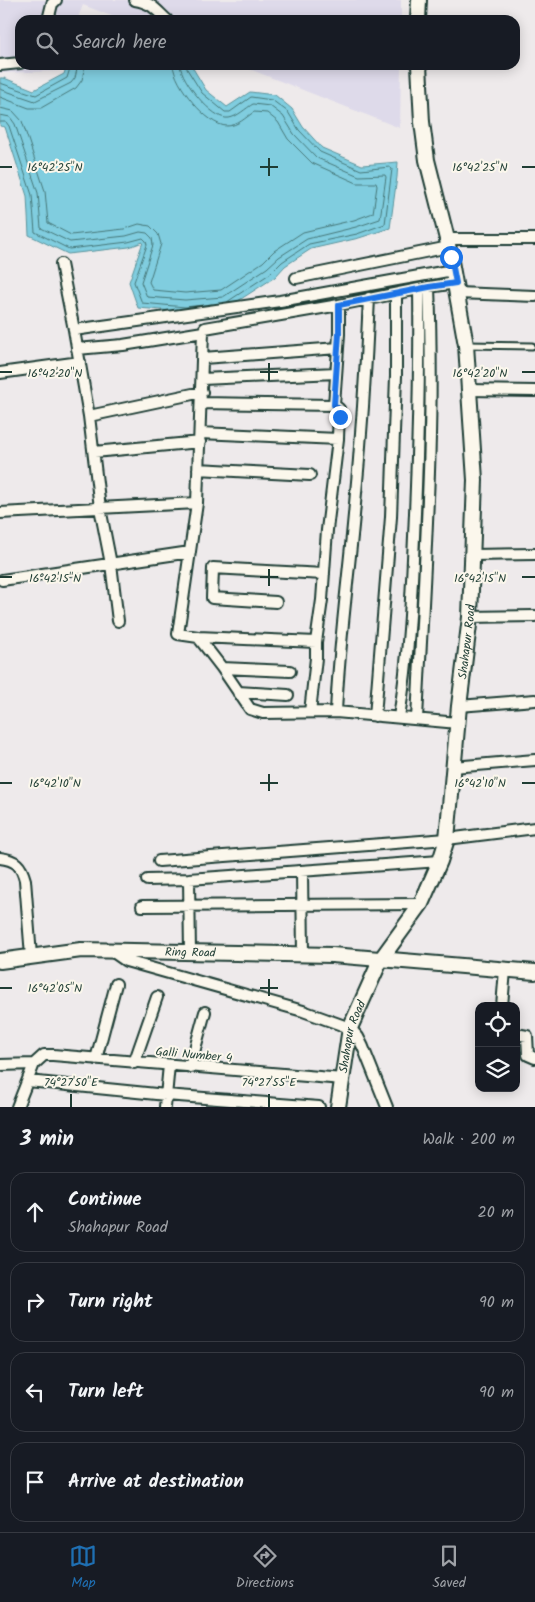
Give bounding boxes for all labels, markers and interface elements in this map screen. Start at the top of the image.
search box [15,15,520,70]
text: Search here [73,28,167,58]
icon: search [33,29,61,57]
text: 16°42'25"N [27,158,83,177]
text: 16°42'25"N [452,158,508,177]
route start [440,246,463,269]
text: 16°42'20"N [28,364,82,383]
text: 16°42'20"N [453,364,507,383]
route end [329,406,352,429]
text: 16°42'15"N [29,569,81,588]
text: 16°42'15"N [454,569,506,588]
street label: Shahapur Road [453,603,480,680]
text: 16°42'10"N [29,774,81,793]
text: 16°42'10"N [454,774,506,793]
street label: Ring Road [165,942,217,962]
text: 16°42'05"N [28,979,82,998]
street label: Shahapur Road [334,996,371,1074]
map controls [475,1002,520,1092]
button: locate [475,1002,520,1047]
street label: Galli Number 4 [155,1042,234,1068]
button: layers [475,1047,520,1092]
text: 74°27'50"E [44,1073,99,1092]
text: 74°27'55"E [242,1073,297,1092]
text: 3 min [20,1123,74,1156]
text: Walk · 200 m [422,1127,515,1152]
text: Continue [68,1185,141,1215]
icon: ahead [21,1198,49,1226]
text: 20 m [478,1200,514,1225]
text: Shahapur Road [68,1215,168,1240]
text: Turn right [68,1287,153,1317]
icon: right [21,1288,49,1316]
text: 90 m [479,1290,514,1315]
text: Turn left [68,1377,143,1407]
icon: left [21,1378,49,1406]
text: 90 m [479,1380,514,1405]
text: Arrive at destination [68,1467,244,1497]
icon: arrive [21,1468,49,1496]
tab: Map [69,1542,97,1594]
tab: Directions [236,1542,294,1594]
tab: Saved [432,1542,466,1594]

